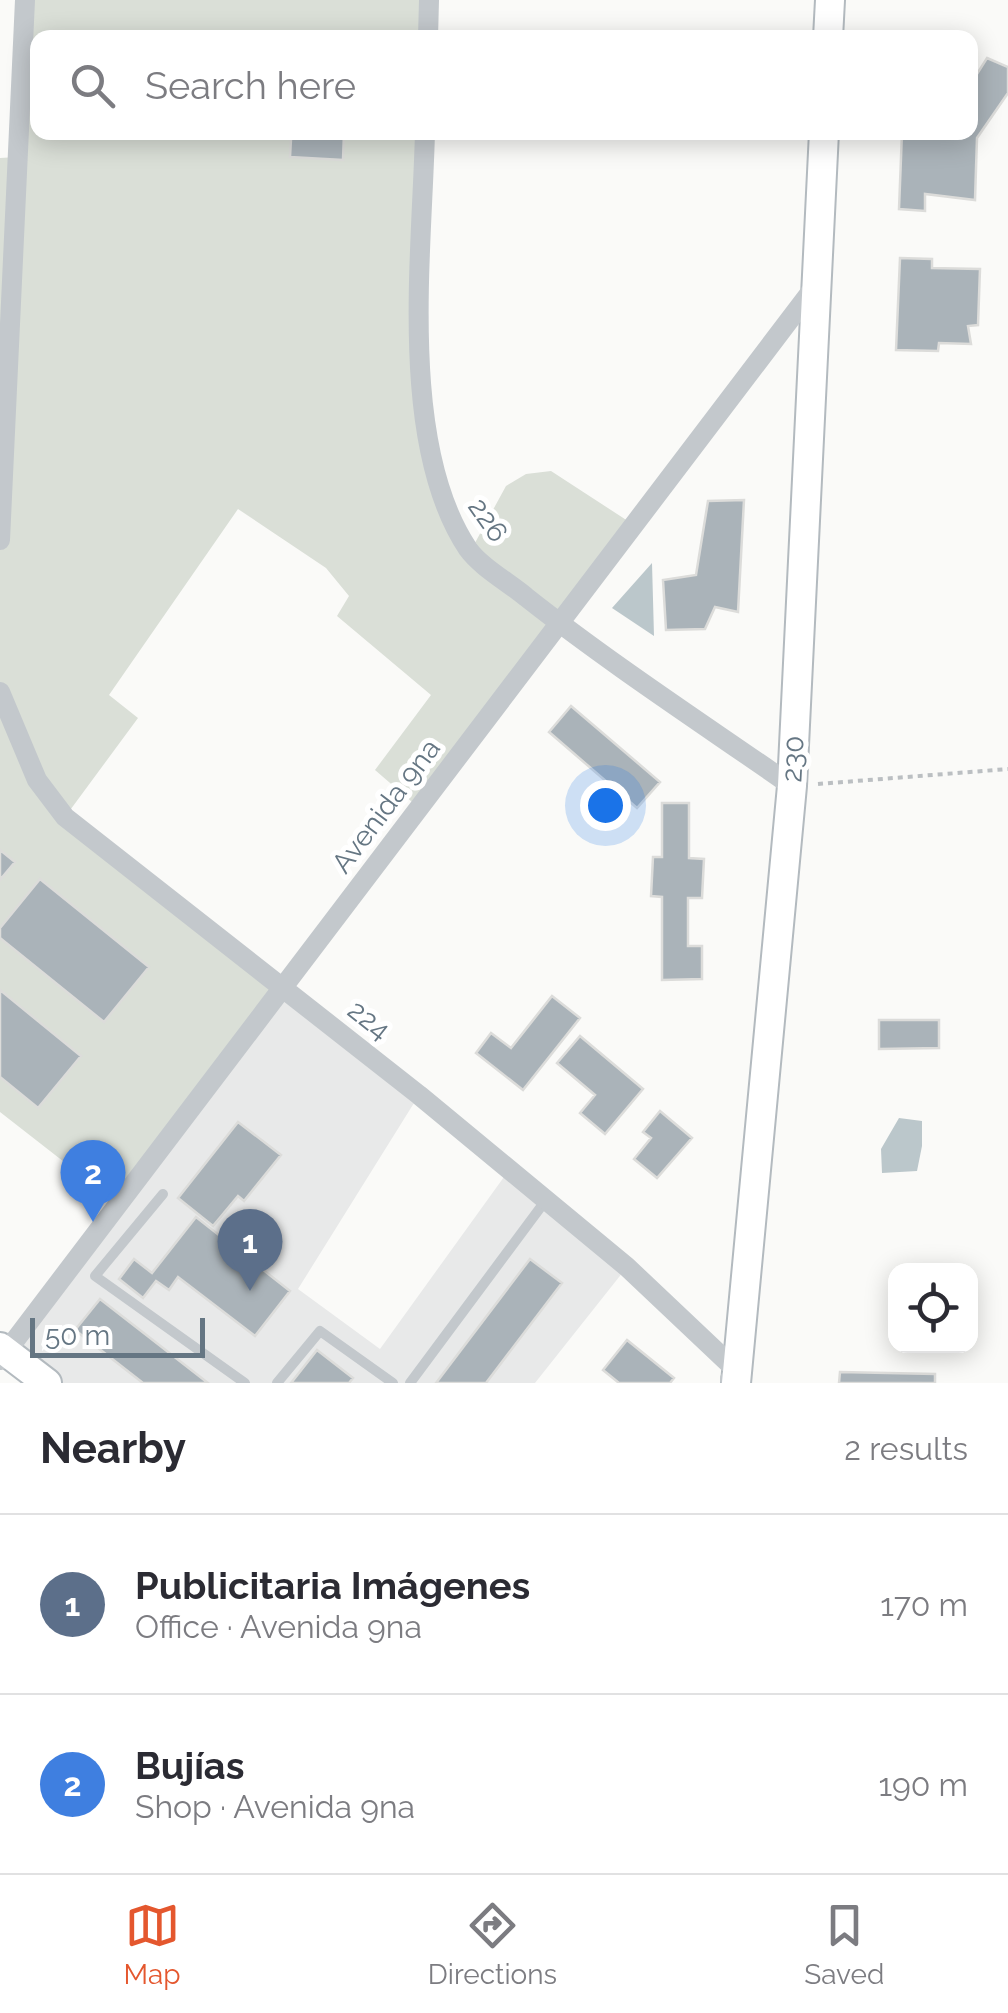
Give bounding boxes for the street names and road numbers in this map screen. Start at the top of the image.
street label: 226 [461,492,515,548]
street label: Avenida 9na [325,733,447,879]
street label: 230 [775,735,811,783]
street label: 224 [341,993,397,1047]

